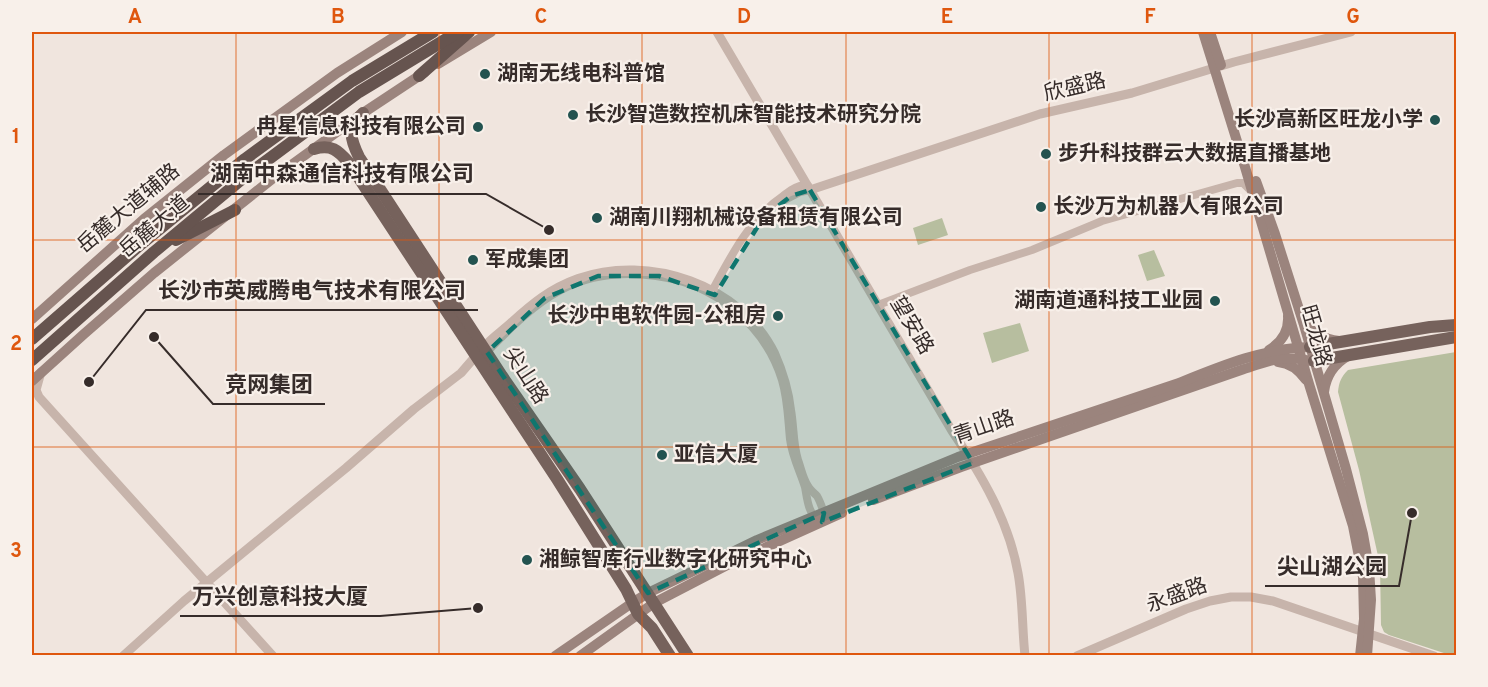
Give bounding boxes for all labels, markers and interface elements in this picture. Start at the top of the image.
text: A [128,5,142,31]
text: B [331,5,345,31]
text: C [535,5,547,31]
text: D [737,5,751,31]
text: E [941,5,953,31]
text: F [1144,5,1156,31]
text: G [1346,5,1360,31]
place label: 湖南无线电科普馆 [497,61,665,88]
marker: 湖南无线电科普馆 [478,67,492,81]
street label: 欣盛路 [1041,68,1109,108]
place label: 长沙智造数控机床智能技术研究分院 [585,102,921,129]
place label: 长沙高新区旺龙小学 [1234,107,1423,134]
marker: 长沙智造数控机床智能技术研究分院 [566,108,580,122]
marker: 长沙高新区旺龙小学 [1428,113,1442,127]
place label: 冉星信息科技有限公司 [256,114,466,141]
marker: 冉星信息科技有限公司 [471,120,485,134]
text: 1 [12,125,20,151]
place label: 步升科技·群云大数据直播基地 [1058,141,1331,168]
marker: 步升科技·群云大数据直播基地 [1039,147,1053,161]
callout: 湖南中森通信科技有限公司 [198,154,486,194]
street label: 岳麓大道辅路 [73,159,185,259]
text: 湖南中森通信科技有限公司 [210,162,474,189]
street label: 岳麓大道 [115,190,195,264]
place label: 长沙万为机器人有限公司 [1053,194,1284,221]
marker: 长沙万为机器人有限公司 [1034,200,1048,214]
place label: 湖南川翔机械设备租赁有限公司 [609,205,903,232]
marker: 湖南川翔机械设备租赁有限公司 [590,211,604,225]
place label: 军成集团 [485,247,569,274]
marker: 军成集团 [466,253,480,267]
callout: 长沙市英威腾电气技术有限公司 [146,270,478,310]
text: 长沙市英威腾电气技术有限公司 [158,279,466,306]
place label: 湖南道通科技工业园 [1014,288,1203,315]
street label: 望安路 [883,292,939,360]
marker: 湖南道通科技工业园 [1208,294,1222,308]
street label: 旺龙路 [1293,302,1337,370]
place label: 长沙中电软件园-公租房 [547,303,766,330]
marker: 长沙中电软件园-公租房 [771,309,785,323]
text: 2 [10,332,22,358]
street label: 尖山路 [497,342,553,410]
callout: 竞网集团 [213,364,325,404]
text: 竞网集团 [225,373,313,400]
street label: 青山路 [950,405,1018,451]
place label: 亚信大厦 [674,442,758,469]
marker: 亚信大厦 [655,448,669,462]
text: 3 [10,539,22,565]
callout: 尖山湖公园 [1265,546,1399,586]
place label: 湘鲸智库行业数字化研究中心 [539,547,812,574]
marker: 湘鲸智库行业数字化研究中心 [520,553,534,567]
text: 尖山湖公园 [1277,555,1387,582]
street label: 永盛路 [1143,573,1211,619]
callout: 万兴创意科技大厦 [180,576,380,616]
text: 万兴创意科技大厦 [192,585,368,612]

